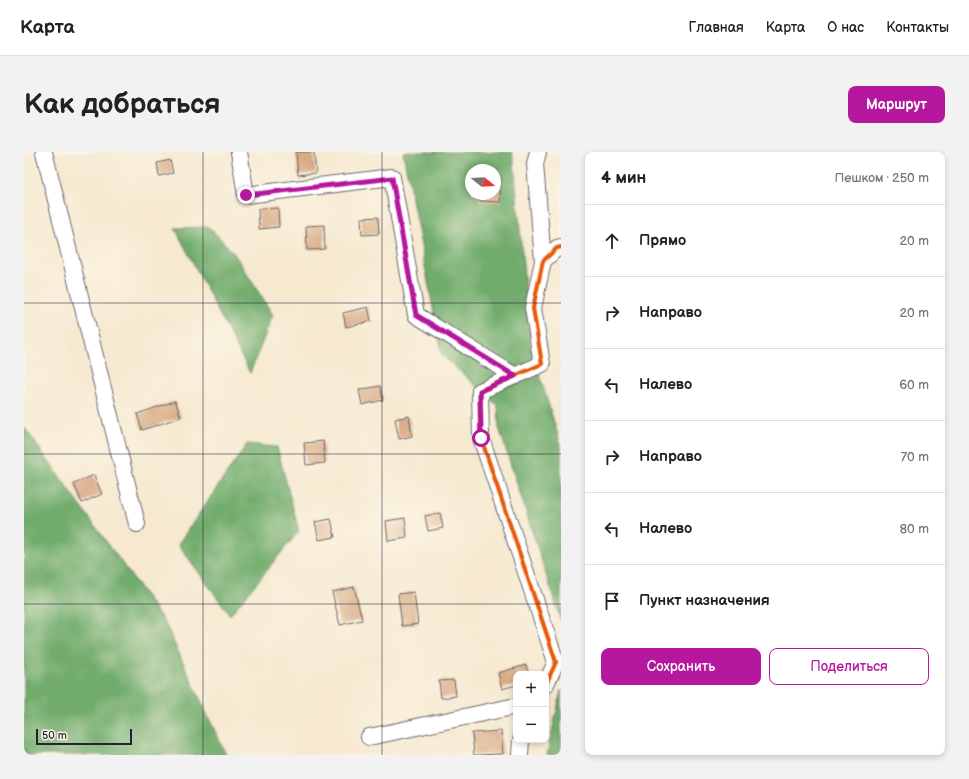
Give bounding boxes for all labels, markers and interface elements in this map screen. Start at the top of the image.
text: Карта [20,16,74,39]
text: Главная [689,19,744,36]
text: Карта [766,19,805,36]
text: О нас [827,19,864,36]
text: Контакты [886,19,949,36]
button: Маршрут [848,86,945,123]
text: Как добраться [24,88,221,121]
north arrow [465,164,501,200]
text: 4 мин [601,168,646,188]
text: Пешком · 250 m [834,170,929,186]
route end [237,186,255,204]
icon: ahead [601,230,623,252]
text: Прямо [639,231,686,250]
text: 20 m [899,233,929,249]
icon: right [601,302,623,324]
text: Направо [639,303,702,322]
text: 20 m [899,305,929,321]
icon: left [601,374,623,396]
text: Налево [639,375,692,394]
text: 60 m [899,377,929,393]
route start [472,429,490,447]
icon: right [601,446,623,468]
text: Направо [639,447,702,466]
text: 70 m [901,449,929,465]
icon: left [601,518,623,540]
text: Налево [639,519,692,538]
text: 80 m [900,521,929,537]
icon: arrive [601,590,623,612]
text: Пункт назначения [639,591,770,610]
button: Сохранить [601,648,761,685]
button: Поделиться [769,648,929,685]
map controls [513,671,549,743]
button: + [513,671,549,707]
button: − [513,707,549,743]
scale bar [36,727,132,746]
text: 50 m [42,729,67,742]

